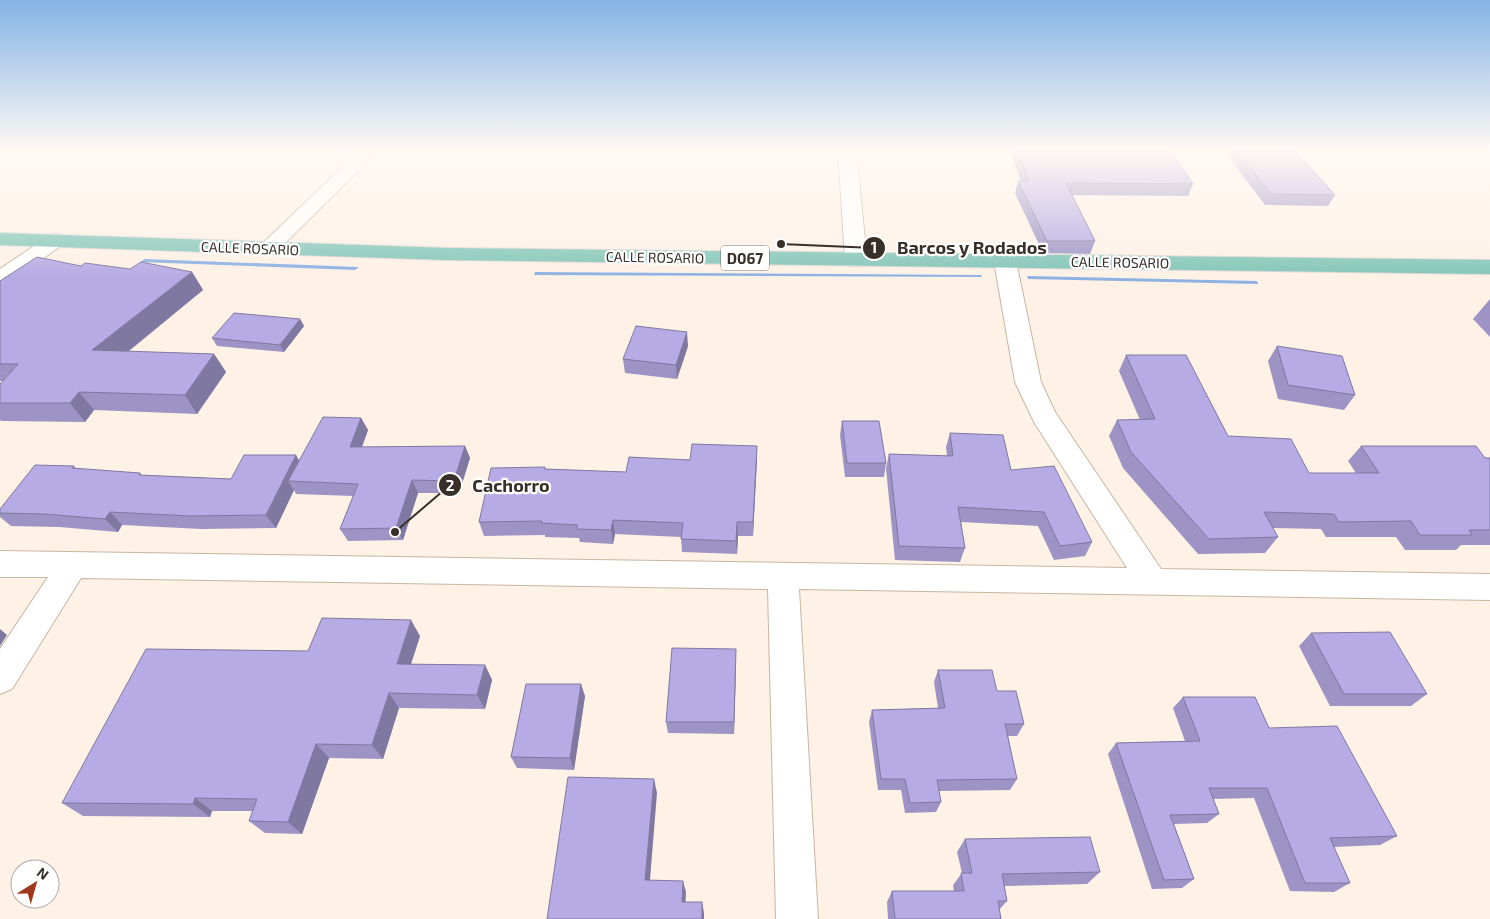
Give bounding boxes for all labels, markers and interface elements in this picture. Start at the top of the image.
callout: Barcos y Rodados [862,232,1057,265]
text: Barcos y Rodados [897,236,1047,258]
street label: CALLE ROSARIO [201,238,299,258]
text: 1 [871,238,877,256]
road number: D067 [721,246,769,270]
street label: CALLE ROSARIO [606,248,704,266]
street label: CALLE ROSARIO [1071,253,1169,271]
callout: Cachorro [437,469,559,502]
text: Cachorro [472,474,550,496]
text: 2 [446,476,455,494]
north arrow [10,859,60,909]
text: N [34,863,52,883]

